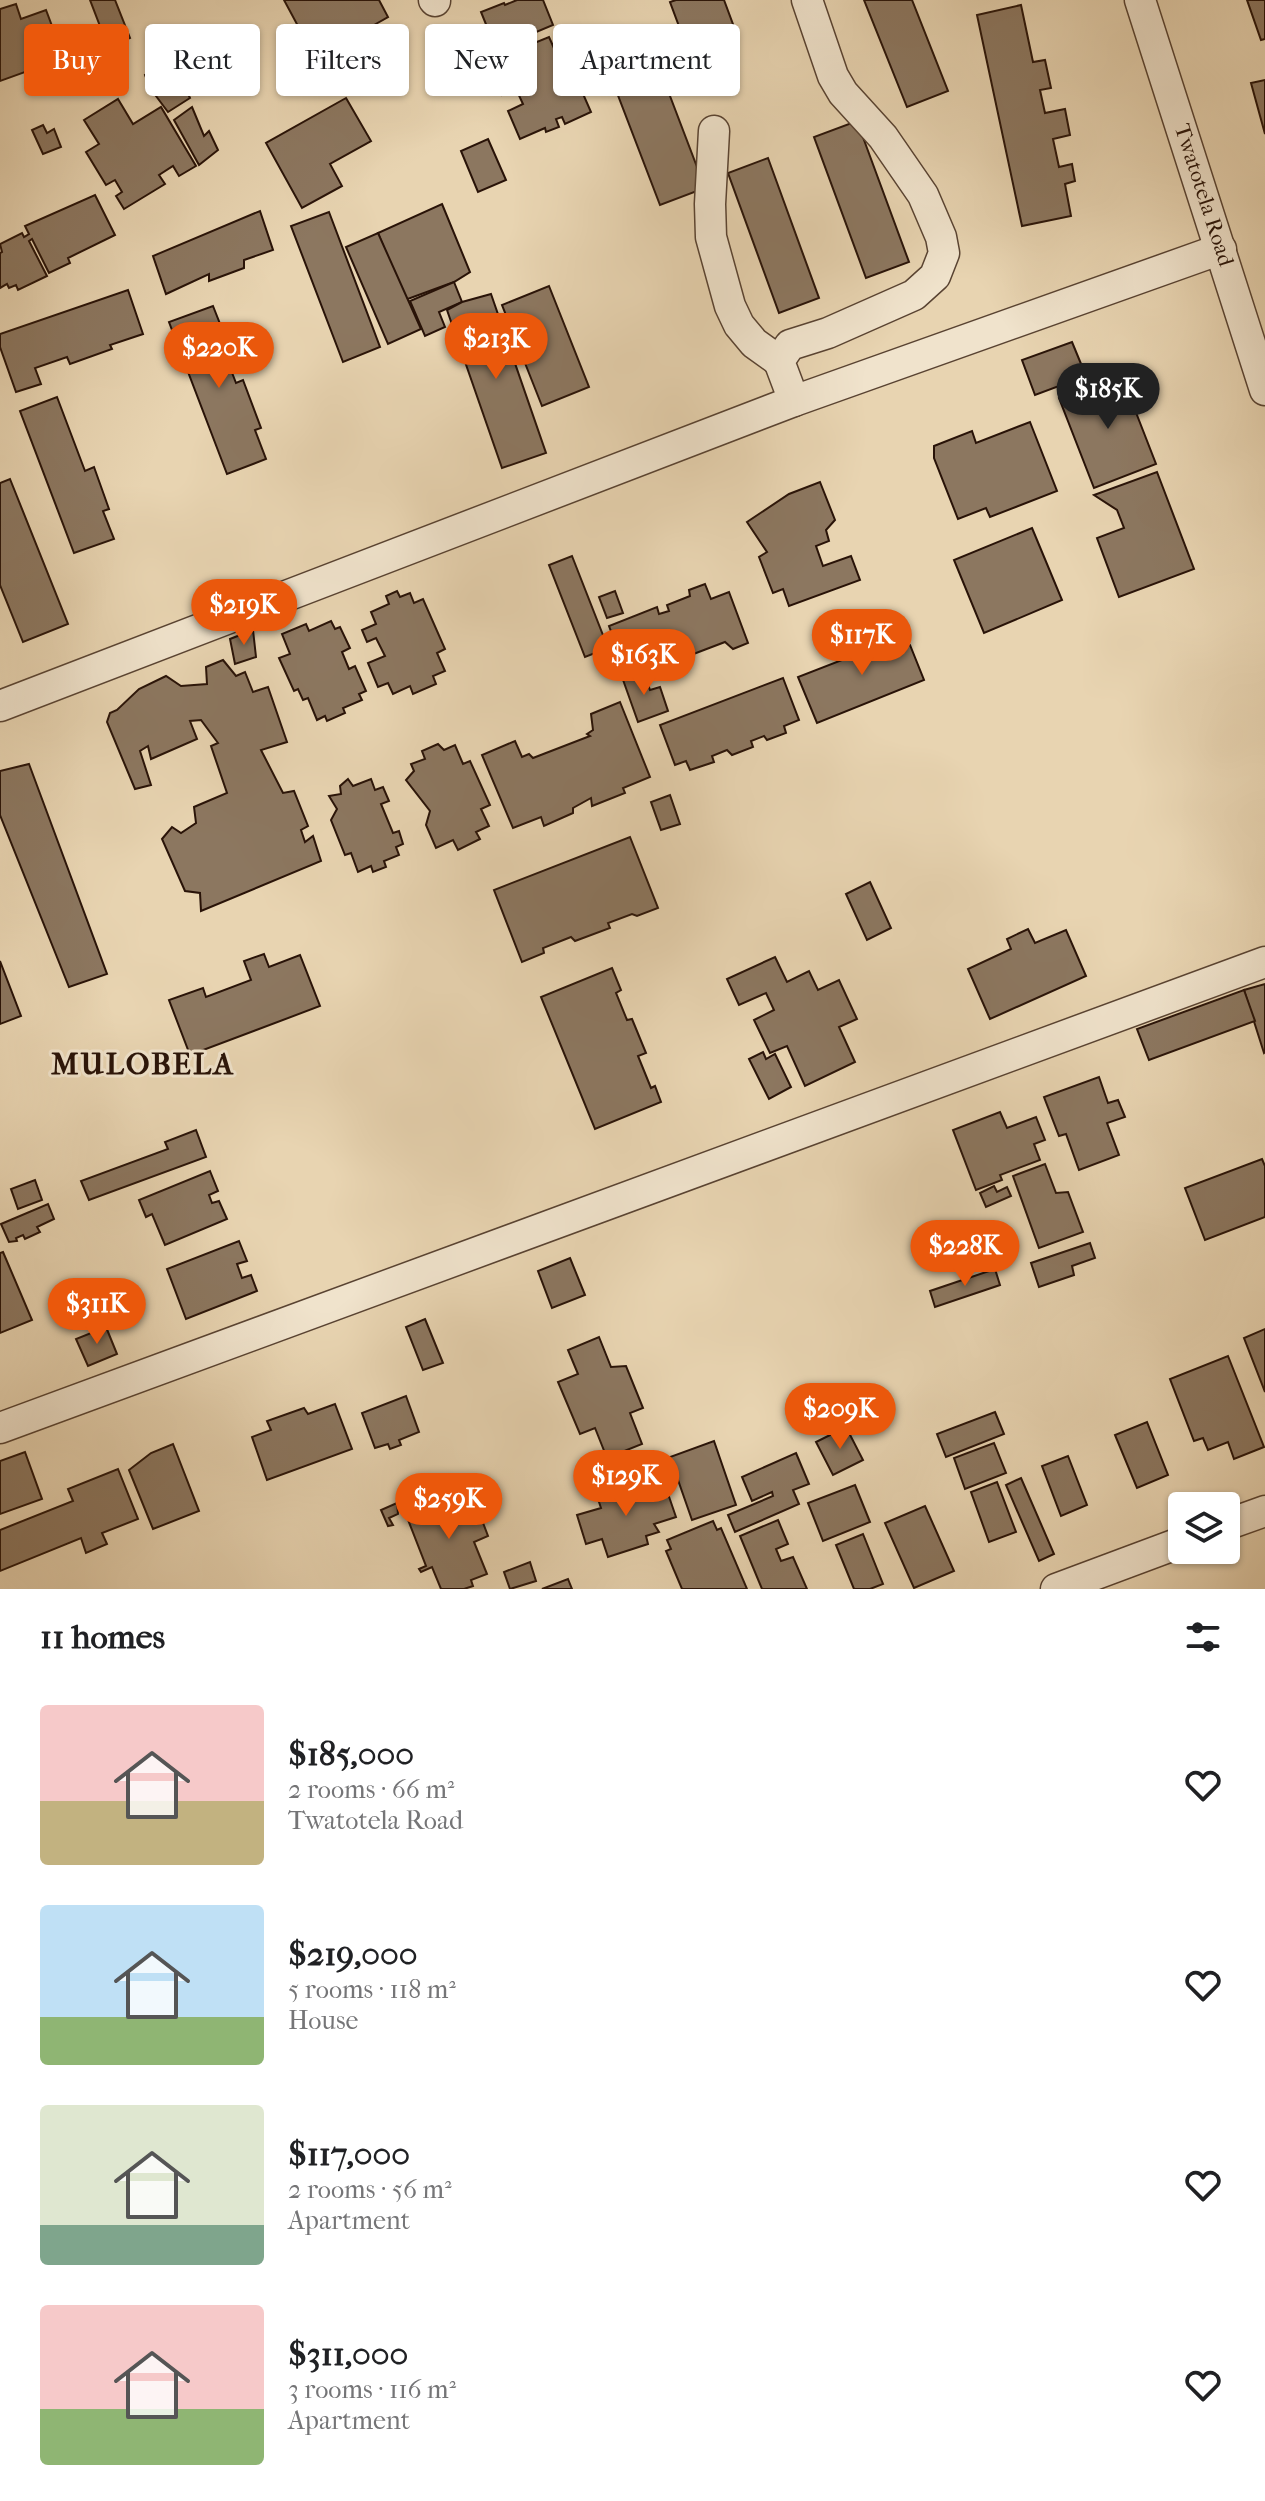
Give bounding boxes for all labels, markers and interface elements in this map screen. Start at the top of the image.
chip: Buy [24,24,129,96]
chip: Rent [145,24,260,96]
chip: Filters [276,24,409,96]
chip: New [425,24,537,96]
chip: Apartment [553,24,740,96]
street label: Twatotela Road [1169,121,1240,270]
pin: $213K [440,313,552,381]
pin: $220K [163,322,275,390]
text: $213K [463,323,529,354]
text: $220K [182,332,256,363]
pin: $185K [1052,363,1164,431]
text: $185K [1075,373,1141,404]
pin: $219K [188,579,300,647]
text: $219K [209,589,279,620]
pin: $117K [806,609,918,677]
text: $117K [830,619,894,650]
pin: $163K [588,629,700,697]
text: $163K [610,639,678,670]
district label: MULOBELA [51,1047,235,1082]
pin: $228K [909,1220,1021,1288]
text: $228K [928,1230,1002,1261]
pin: $311K [41,1278,153,1346]
text: $311K [66,1288,128,1319]
pin: $209K [784,1383,896,1451]
text: $209K [803,1393,877,1424]
pin: $129K [570,1450,682,1518]
text: $129K [591,1460,661,1491]
pin: $259K [393,1473,505,1541]
text: $259K [413,1483,485,1514]
map controls [1168,1492,1240,1564]
button: layers [1168,1492,1240,1564]
icon: filters [1181,1615,1225,1659]
text: 11 homes [40,1617,165,1657]
text: $185,000 [288,1734,414,1774]
icon: home [104,1737,200,1833]
icon: heart [1181,1763,1225,1807]
text: 2 rooms · 66 m² [288,1774,454,1805]
text: Twatotela Road [288,1805,463,1836]
text: $219,000 [288,1934,417,1974]
icon: home [104,1937,200,2033]
icon: heart [1181,1963,1225,2007]
text: 5 rooms · 118 m² [288,1974,456,2005]
text: House [288,2005,358,2036]
text: $117,000 [288,2134,410,2174]
icon: home [104,2137,200,2233]
icon: heart [1181,2163,1225,2207]
text: 2 rooms · 56 m² [288,2174,452,2205]
text: Apartment [288,2205,410,2236]
text: $311,000 [288,2334,408,2374]
icon: home [104,2337,200,2433]
icon: heart [1181,2363,1225,2407]
text: 3 rooms · 116 m² [288,2374,456,2405]
text: Apartment [288,2405,410,2436]

